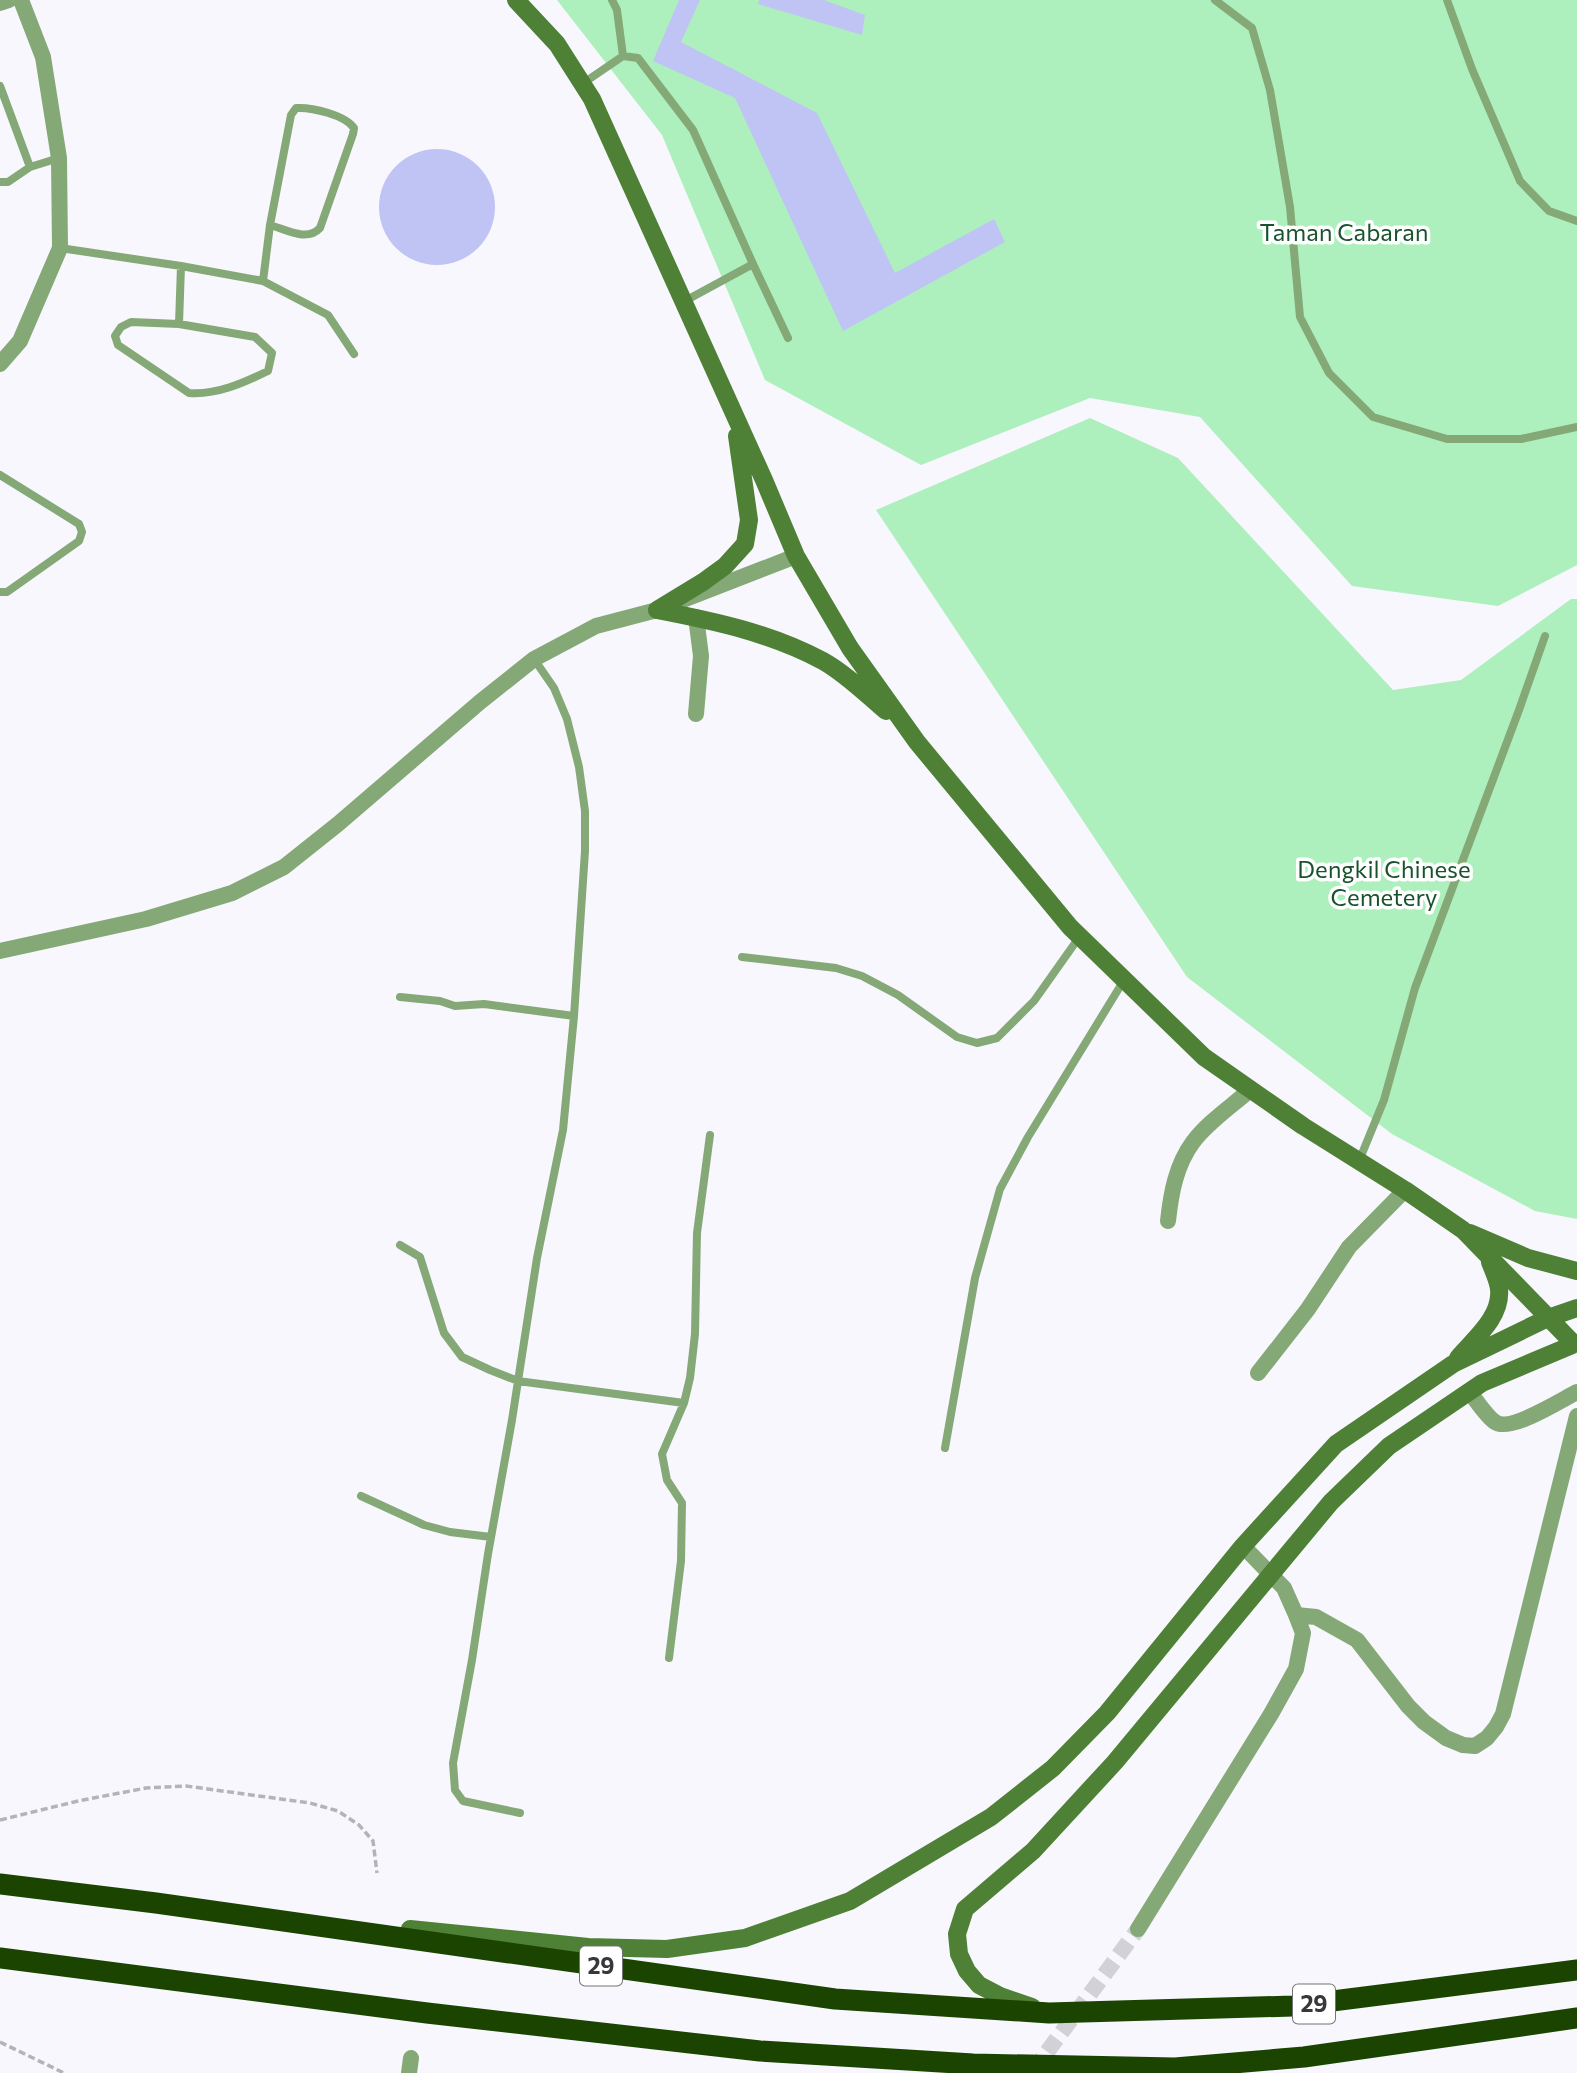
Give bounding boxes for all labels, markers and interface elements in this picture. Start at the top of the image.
park label: Taman Cabaran [1259,217,1429,246]
park label: Dengkil Chinese Cemetery [1297,854,1471,911]
road number: 29 [580,1946,622,1985]
road number: 29 [1293,1984,1335,2024]

